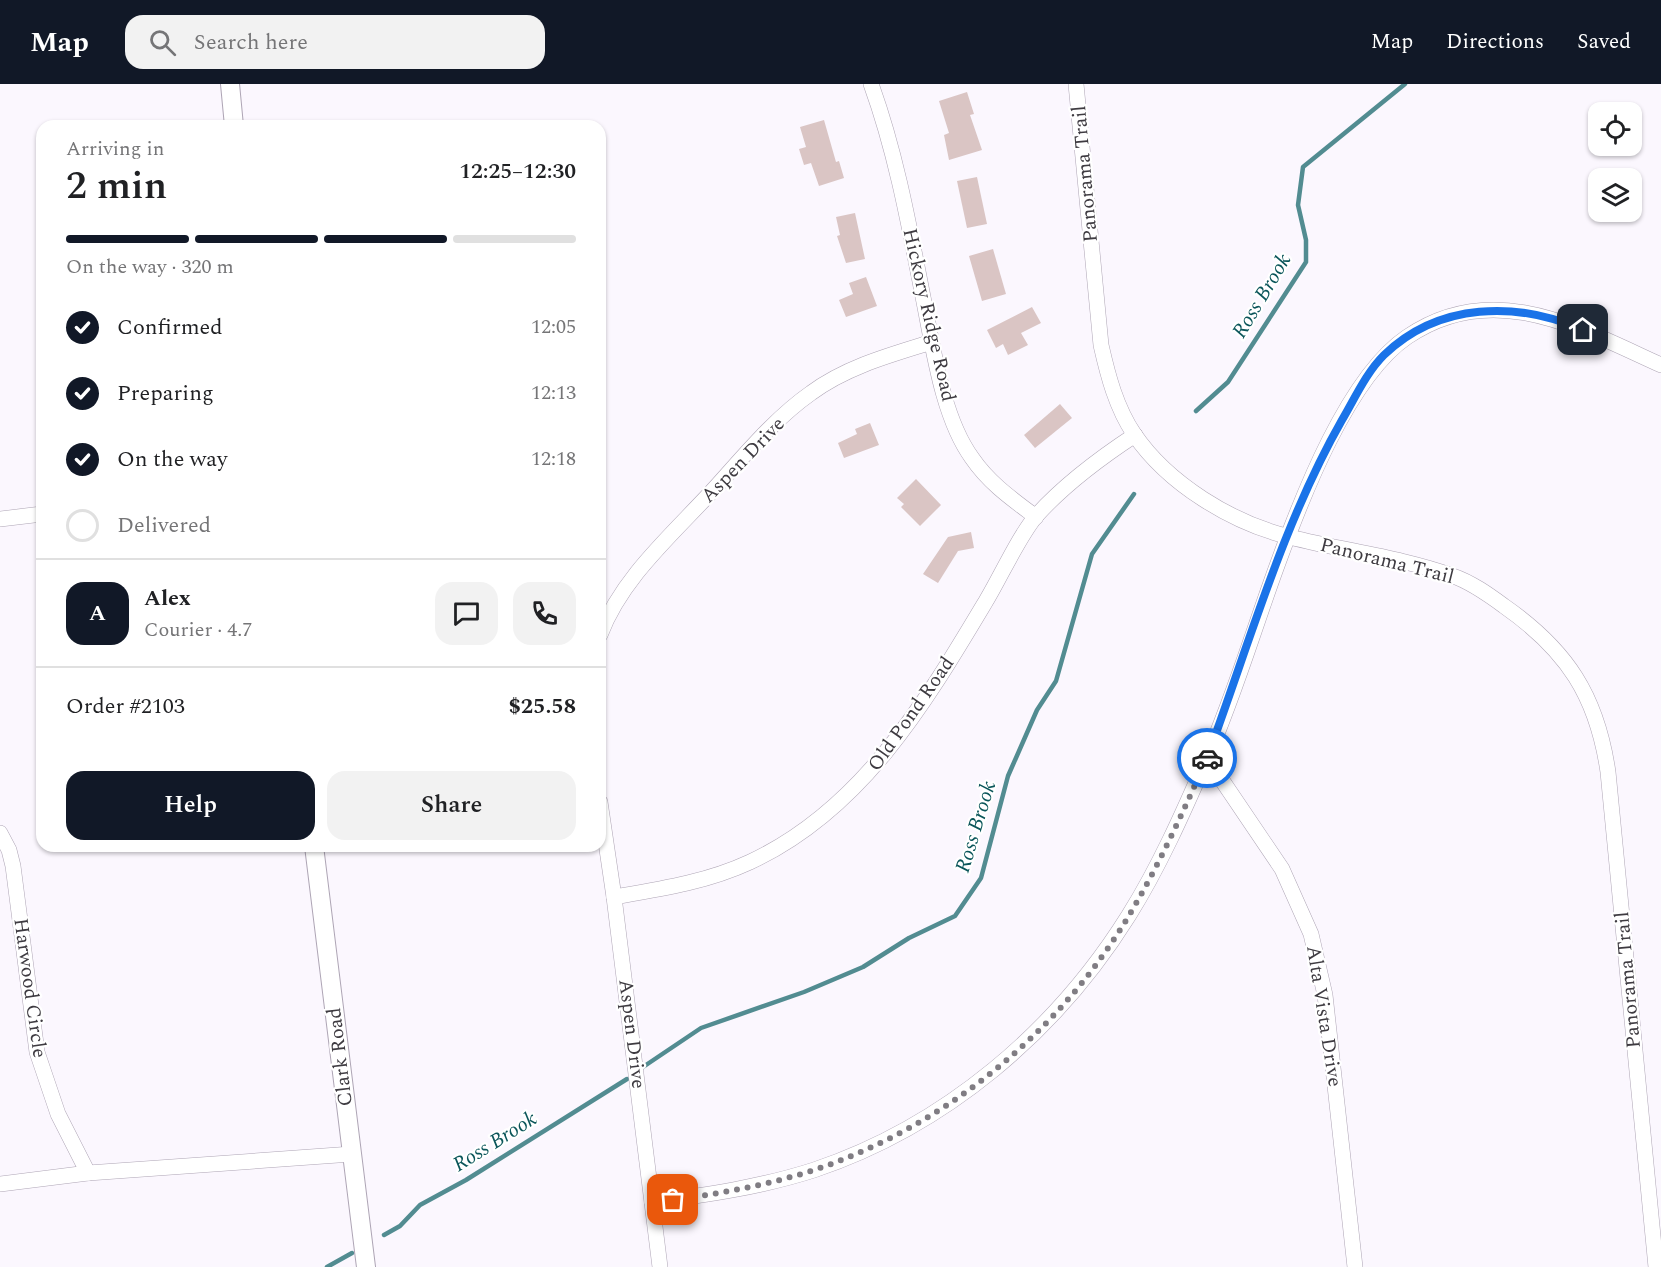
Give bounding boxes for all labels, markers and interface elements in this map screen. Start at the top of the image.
search box [125,15,545,69]
text: Map [30,21,89,64]
icon: search [146,26,179,59]
text: Search here [194,26,308,59]
text: Map [1371,26,1413,58]
text: Directions [1446,26,1544,58]
text: Saved [1577,26,1631,58]
map controls [1588,102,1642,222]
button: locate [1588,102,1642,156]
street label: Panorama Trail [1064,104,1106,244]
text: Arriving in [66,134,164,164]
text: 12:25–12:30 [459,155,576,188]
text: 2 min [66,157,167,216]
button: layers [1588,168,1642,222]
street label: Hickory Ridge Road [894,225,964,405]
water label: Ross Brook [1224,247,1300,345]
text: On the way · 320 m [66,252,234,282]
pin [1557,304,1608,355]
icon: check [66,311,99,344]
text: Confirmed [117,311,223,344]
text: 12:05 [531,312,576,342]
icon: home [1566,313,1599,346]
icon: check [66,377,99,410]
text: Preparing [117,377,214,410]
text: 12:13 [531,378,576,408]
street label: Aspen Drive [694,410,792,510]
icon: check [66,443,99,476]
text: On the way [117,443,228,476]
text: 12:18 [531,444,576,474]
text: Delivered [117,509,211,542]
street label: Panorama Trail [1317,530,1457,592]
text: Alex [144,582,191,615]
button: chat [435,582,498,645]
button: phone [513,582,576,645]
text: A [89,597,106,630]
text: Courier · 4.7 [144,615,252,645]
street label: Old Pond Road [860,650,962,778]
text: Order #2103 [66,690,185,723]
text: $25.58 [508,690,576,723]
courier [1177,728,1237,788]
icon: car [1191,742,1224,775]
button: Help [66,771,315,840]
button: Share [327,771,576,840]
water label: Ross Brook [947,777,1005,877]
street label: Panorama Trail [1607,910,1649,1050]
street label: Harwood Circle [5,916,55,1060]
street label: Alta Vista Drive [1298,943,1350,1089]
street label: Aspen Drive [610,977,654,1091]
street label: Clark Road [319,1006,361,1108]
water label: Ross Brook [447,1103,544,1181]
pin [647,1174,698,1225]
icon: bag [656,1183,689,1216]

